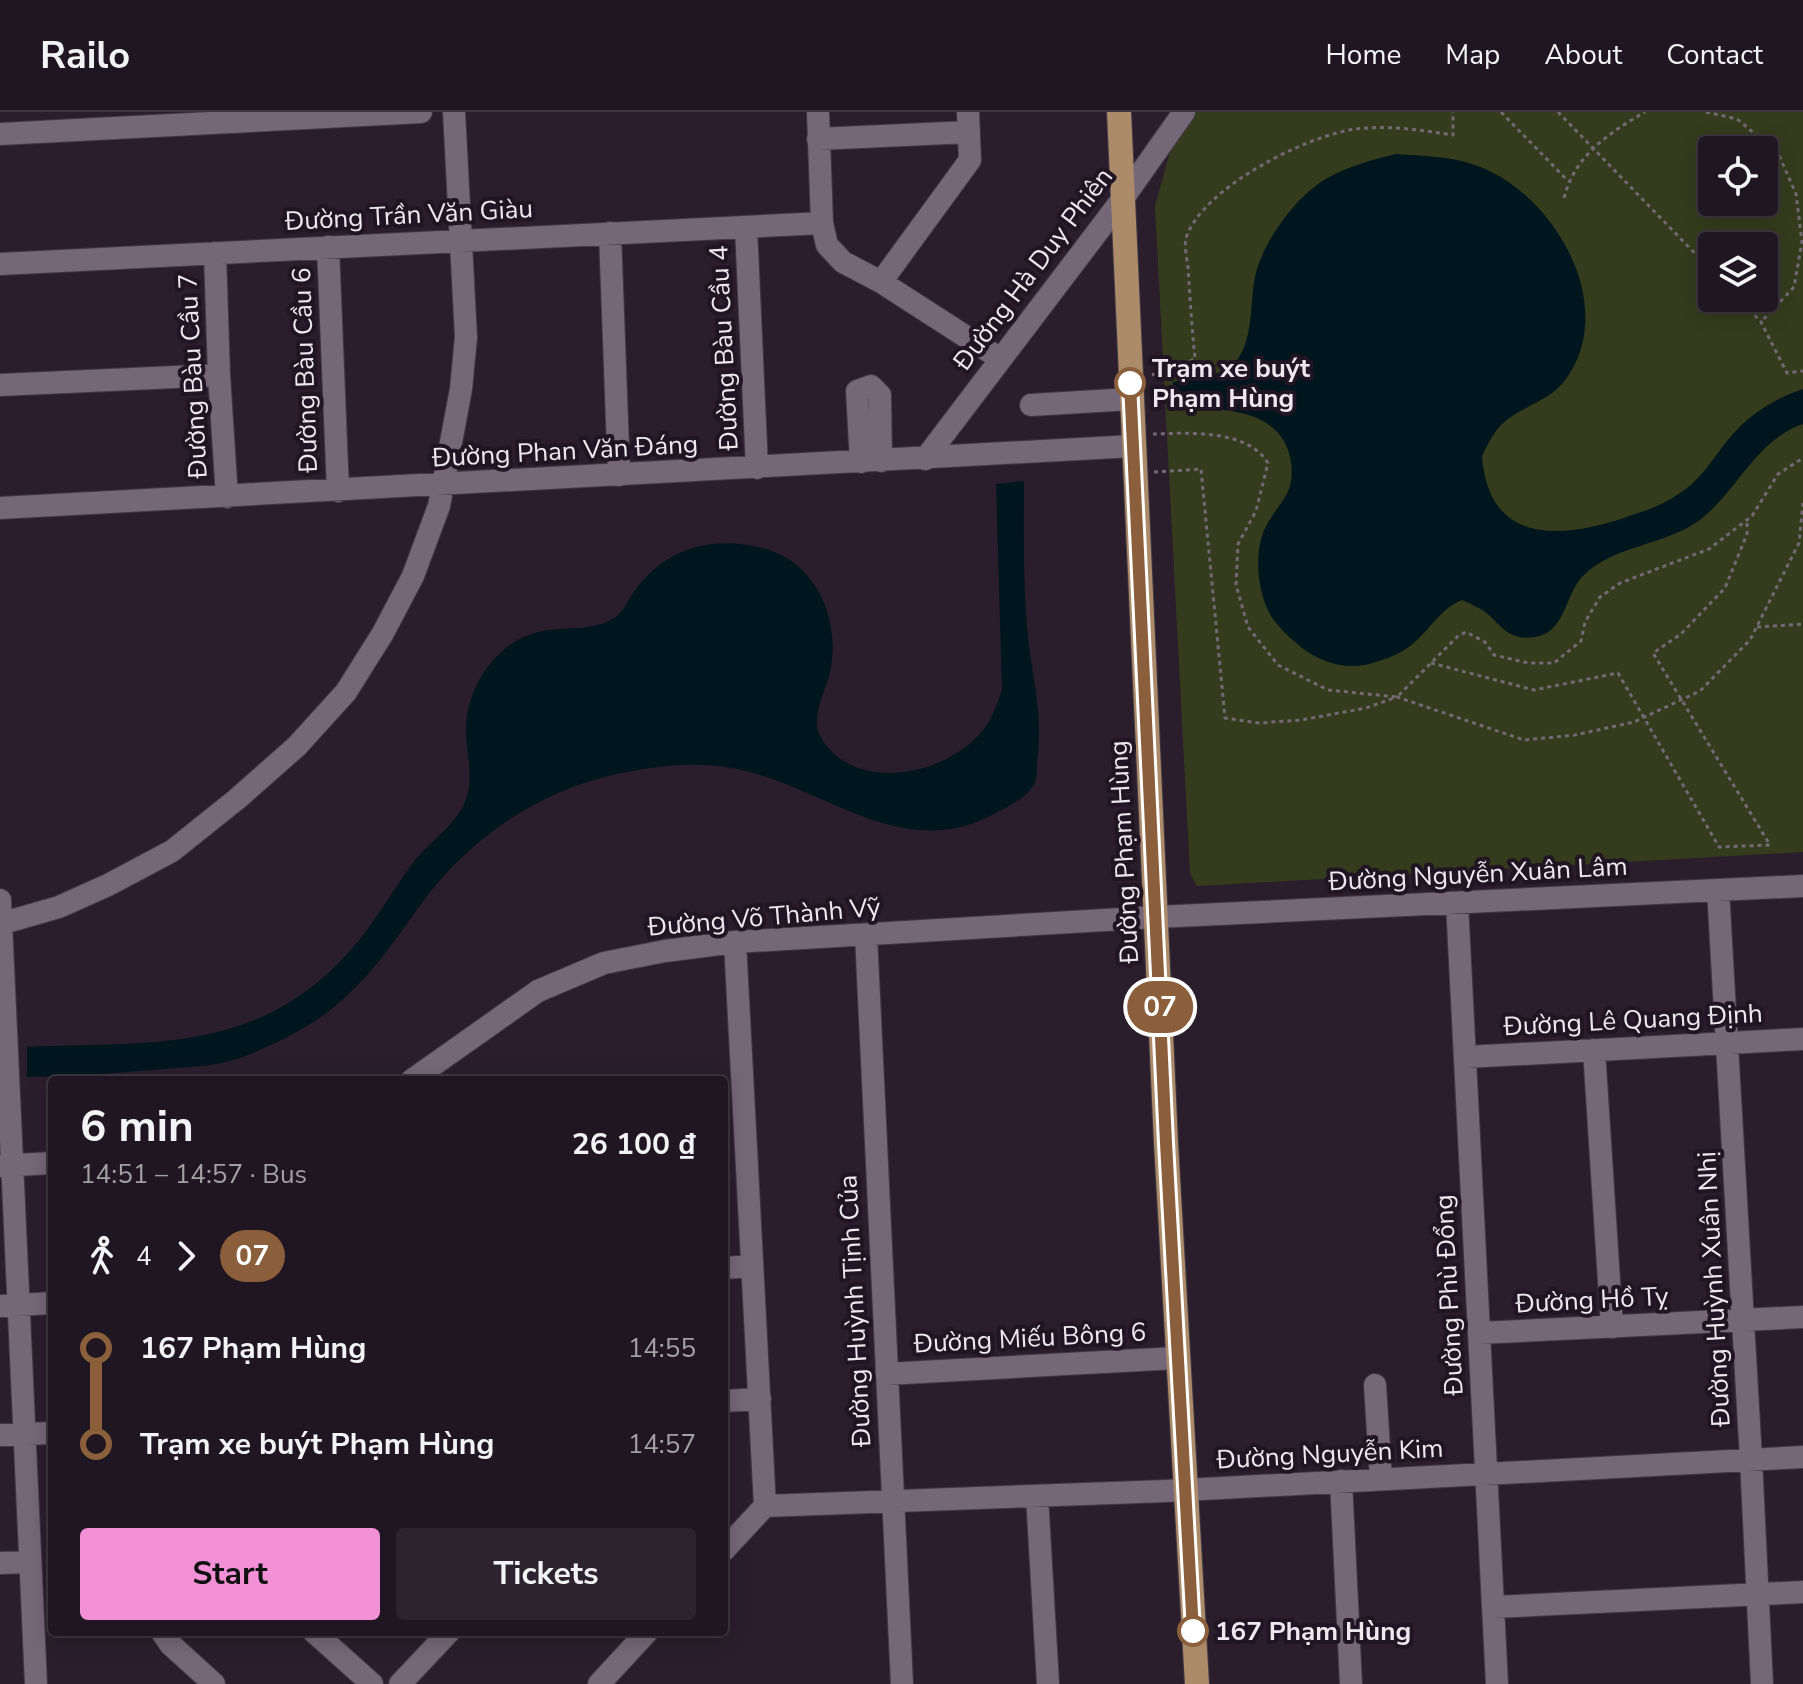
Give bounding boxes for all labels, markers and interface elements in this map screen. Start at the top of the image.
text: Railo [40,30,130,81]
text: Home [1326,36,1401,74]
text: Map [1445,36,1500,74]
text: About [1544,36,1622,74]
text: Contact [1666,36,1763,74]
map controls [1698,136,1778,312]
button: locate [1698,136,1778,216]
street label: Đường Hà Duy Phiên [945,161,1121,378]
street label: Đường Trần Văn Giàu [283,191,534,239]
button: layers [1698,232,1778,312]
street label: Đường Bàu Cầu 4 [701,245,747,452]
street label: Đường Bàu Cầu 6 [284,267,326,474]
street label: Đường Bàu Cầu 7 [170,273,216,480]
place label: Trạm xe buýt Phạm Hùng [1152,351,1311,416]
marker: Trạm xe buýt Phạm Hùng [1115,368,1145,398]
street label: Đường Phan Văn Đáng [430,427,699,475]
street label: Đường Phạm Hùng [1101,740,1147,965]
street label: Đường Nguyễn Xuân Lâm [1327,849,1628,899]
street label: Đường Võ Thành Vỹ [645,889,882,945]
line badge: 07 [1124,981,1196,1033]
text: 07 [1143,988,1177,1026]
street label: Đường Lê Quang Định [1502,996,1763,1044]
text: 6 min [80,1097,194,1157]
text: 26 100 ₫ [572,1124,696,1165]
street label: Đường Huỳnh Xuân Nhị [1689,1150,1739,1429]
text: 14:51 – 14:57 · Bus [80,1157,307,1192]
street label: Đường Huỳnh Tịnh Của [830,1174,880,1449]
street label: Đường Phù Đổng [1426,1194,1472,1397]
icon: walk [80,1234,124,1278]
icon: forward [164,1234,208,1278]
text: 07 [236,1237,269,1275]
text: 4 [136,1239,152,1274]
street label: Đường Hồ Tỵ [1514,1278,1670,1322]
street label: Đường Miếu Bông 6 [912,1314,1147,1362]
text: 167 Phạm Hùng [140,1328,366,1369]
text: 14:55 [628,1331,696,1366]
text: Trạm xe buýt Phạm Hùng [140,1424,494,1465]
text: 14:57 [628,1427,696,1462]
street label: Đường Nguyễn Kim [1215,1431,1444,1477]
button: Start [80,1528,380,1620]
button: Tickets [396,1528,696,1620]
place label: 167 Phạm Hùng [1215,1614,1411,1649]
marker: 167 Phạm Hùng [1178,1616,1208,1646]

